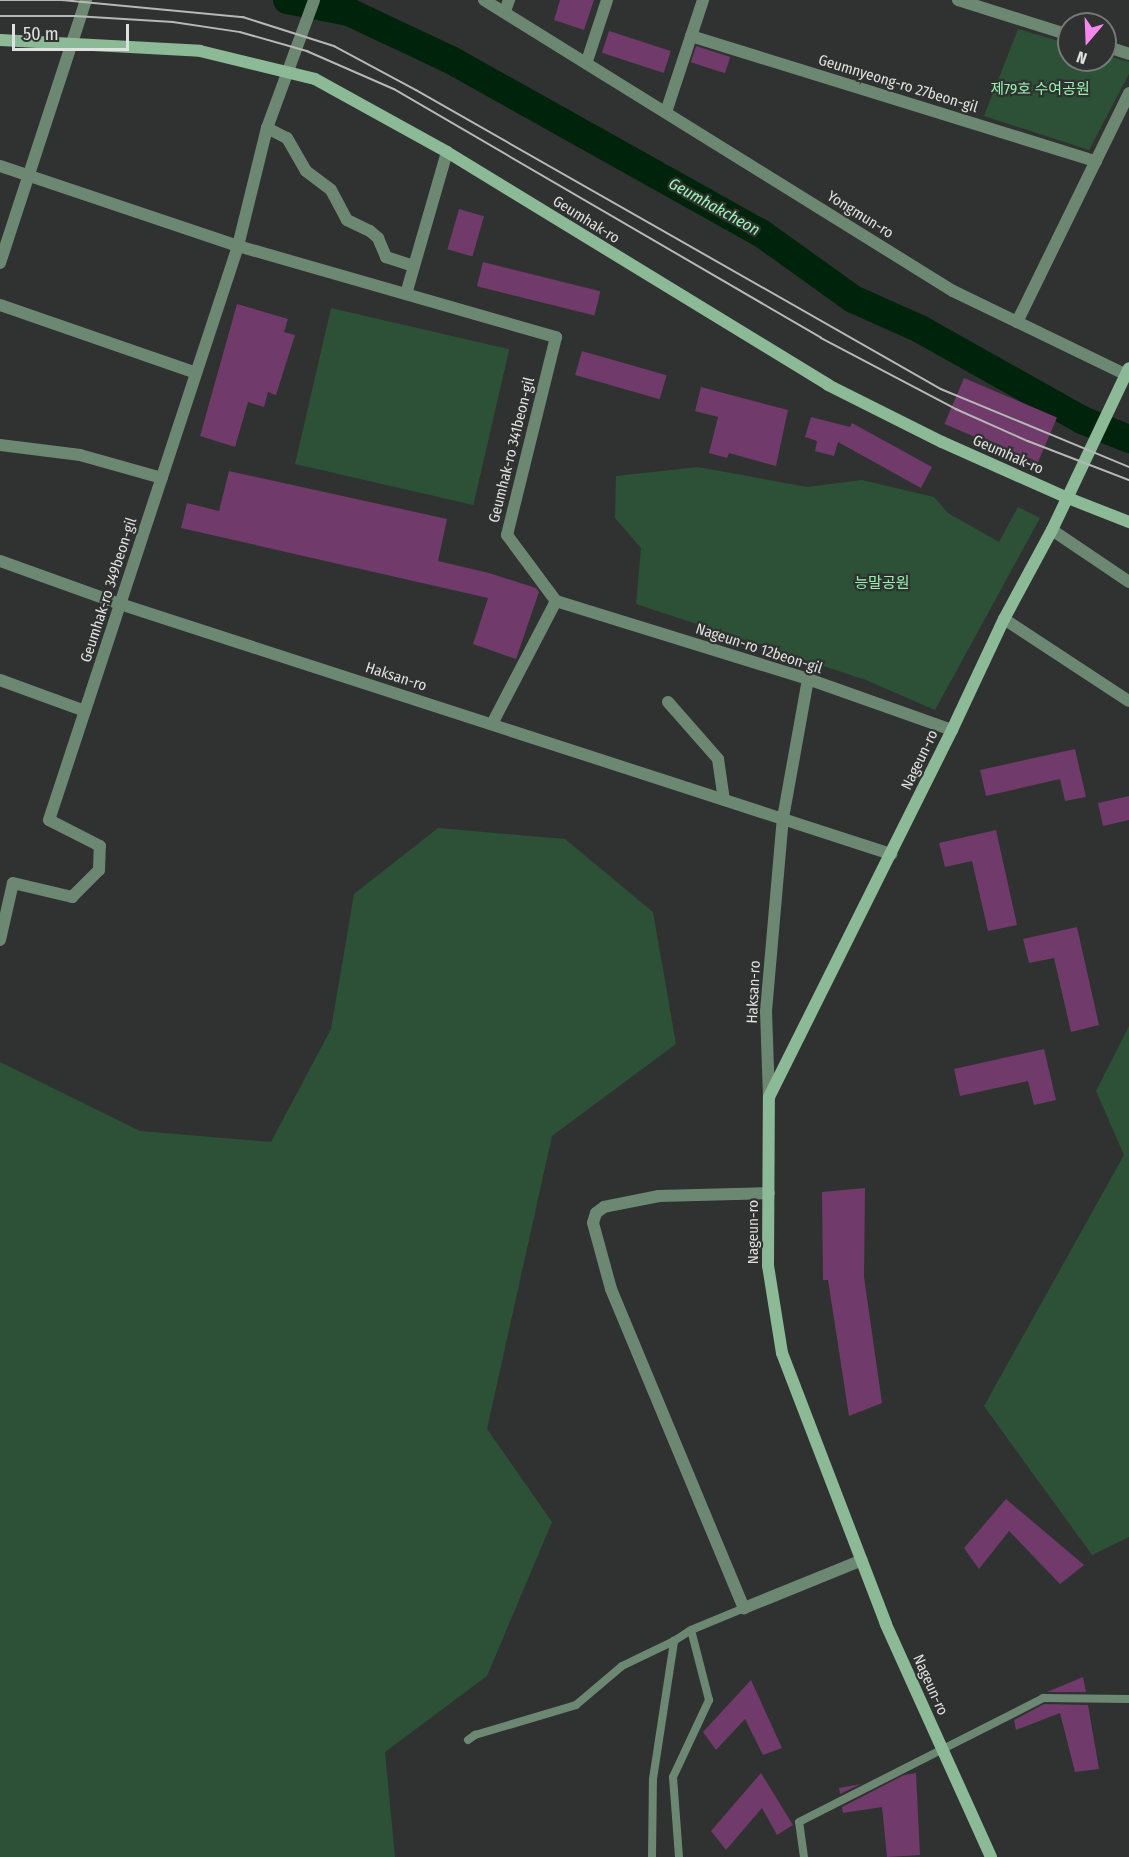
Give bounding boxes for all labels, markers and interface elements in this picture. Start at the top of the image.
scale bar [15,12,132,50]
north arrow [1057,12,1117,72]
text: 50 m [23,23,59,45]
text: N [1074,47,1089,68]
street label: Geumnyeong-ro 27beon-gil [816,51,980,117]
park label: 제79호 수여공원 [990,81,1090,99]
water label: Geumhakcheon [665,174,763,240]
street label: Yongmun-ro [823,188,897,242]
street label: Geumhak-ro [549,192,623,248]
street label: Geumhak-ro 341beon-gil [485,375,539,525]
street label: Geumhak-ro [970,431,1046,479]
street label: Geumhak-ro 349beon-gil [77,515,141,665]
park label: 능말공원 [854,575,910,593]
street label: Nageun-ro 12beon-gil [693,620,825,678]
street label: Haksan-ro [363,659,429,695]
street label: Nageun-ro [898,727,942,793]
street label: Haksan-ro [743,960,765,1024]
street label: Nageun-ro [745,1200,763,1264]
street label: Nageun-ro [909,1652,951,1718]

